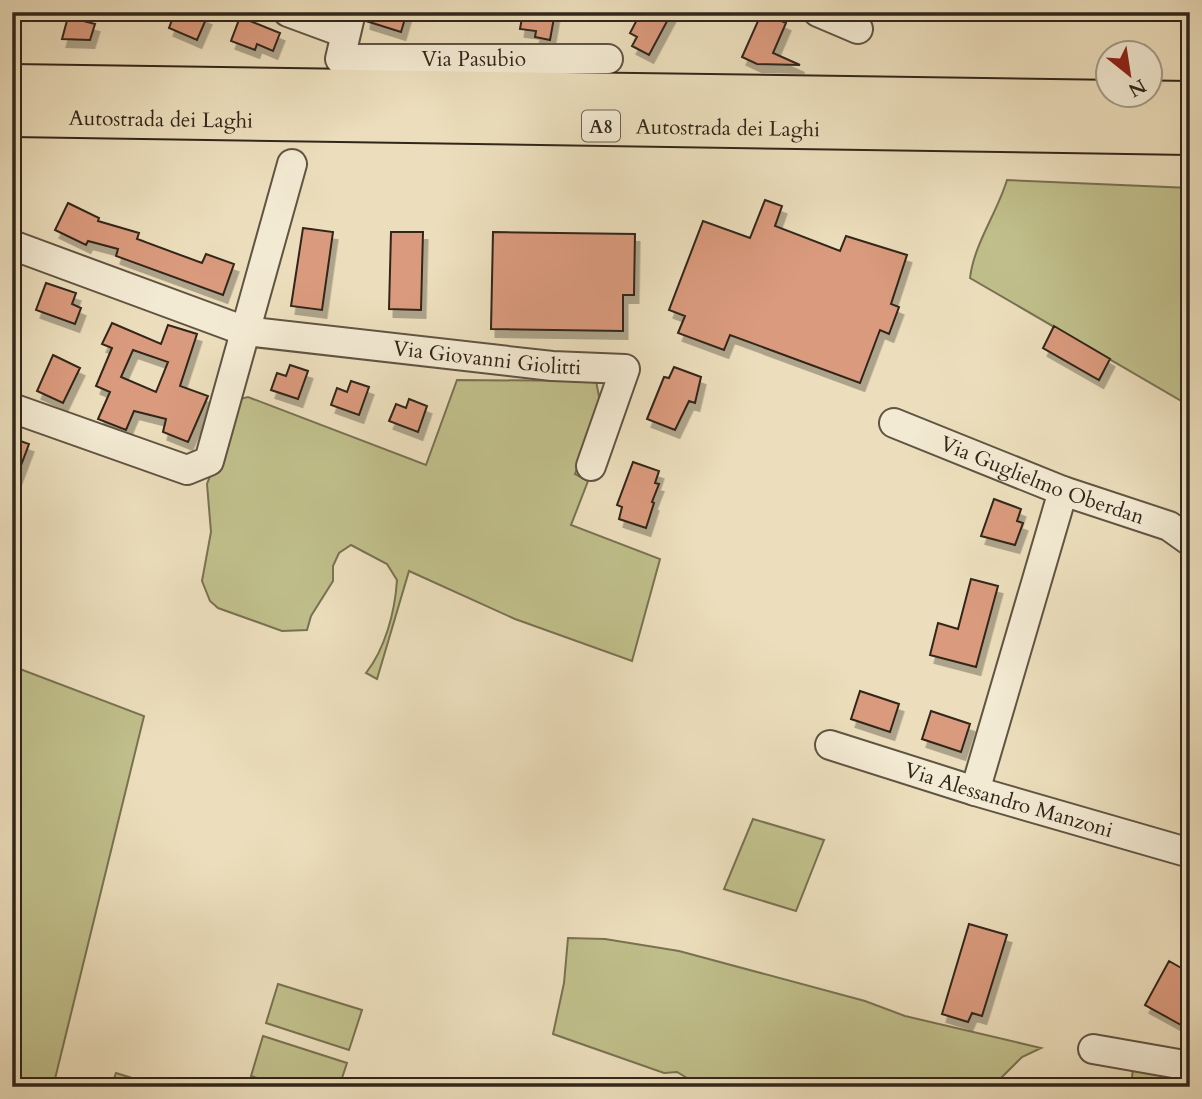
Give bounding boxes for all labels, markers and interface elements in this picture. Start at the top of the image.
north arrow [1094,38,1164,108]
street label: Via Pasubio [421,45,526,74]
text: N [1123,72,1151,103]
street label: Autostrada dei Laghi [69,104,253,136]
road number: A8 [582,110,620,142]
street label: Autostrada dei Laghi [636,113,820,144]
street label: Via Giovanni Giolitti [391,334,582,382]
street label: Via Guglielmo Oberdan [936,429,1148,532]
street label: Via Alessandro Manzoni [901,756,1116,845]

